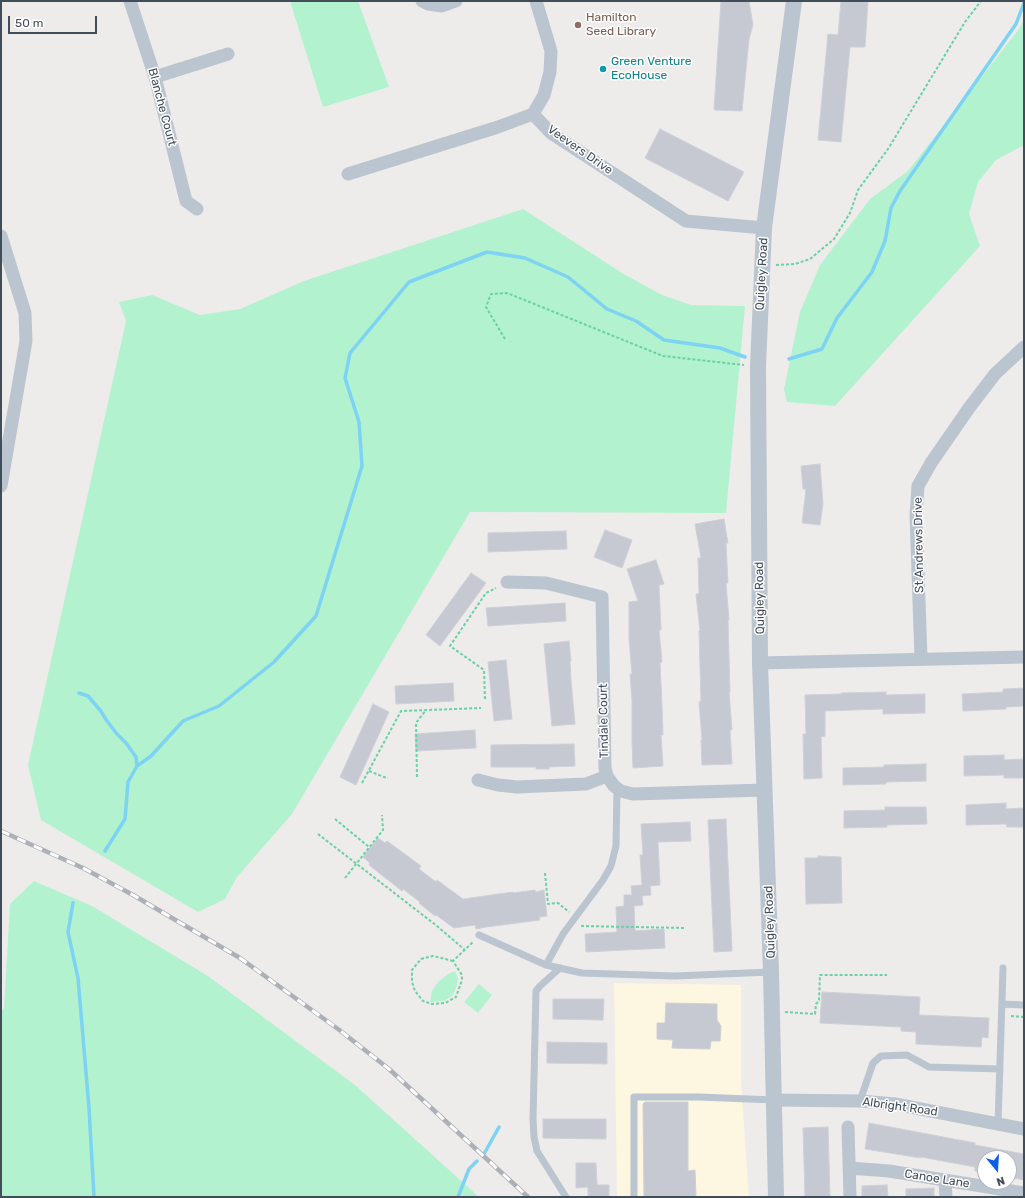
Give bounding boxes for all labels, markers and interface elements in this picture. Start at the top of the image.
scale bar [10,8,99,34]
place label: Hamilton Seed Library [586,11,656,39]
text: 50 m [15,16,43,30]
marker: Hamilton Seed Library [573,20,583,30]
place label: Green Venture EcoHouse [611,55,691,83]
marker: Green Venture EcoHouse [598,64,608,74]
street label: Blanche Court [145,67,179,147]
street label: Veevers Drive [545,122,615,178]
street label: Quigley Road [753,237,771,311]
street label: St Andrews Drive [911,497,927,593]
street label: Quigley Road [752,561,768,635]
street label: Tindale Court [596,683,612,759]
street label: Quigley Road [762,885,778,959]
street label: Albright Road [861,1095,939,1119]
north arrow [977,1150,1017,1190]
street label: Canoe Lane [903,1167,971,1191]
text: N [995,1174,1006,1188]

